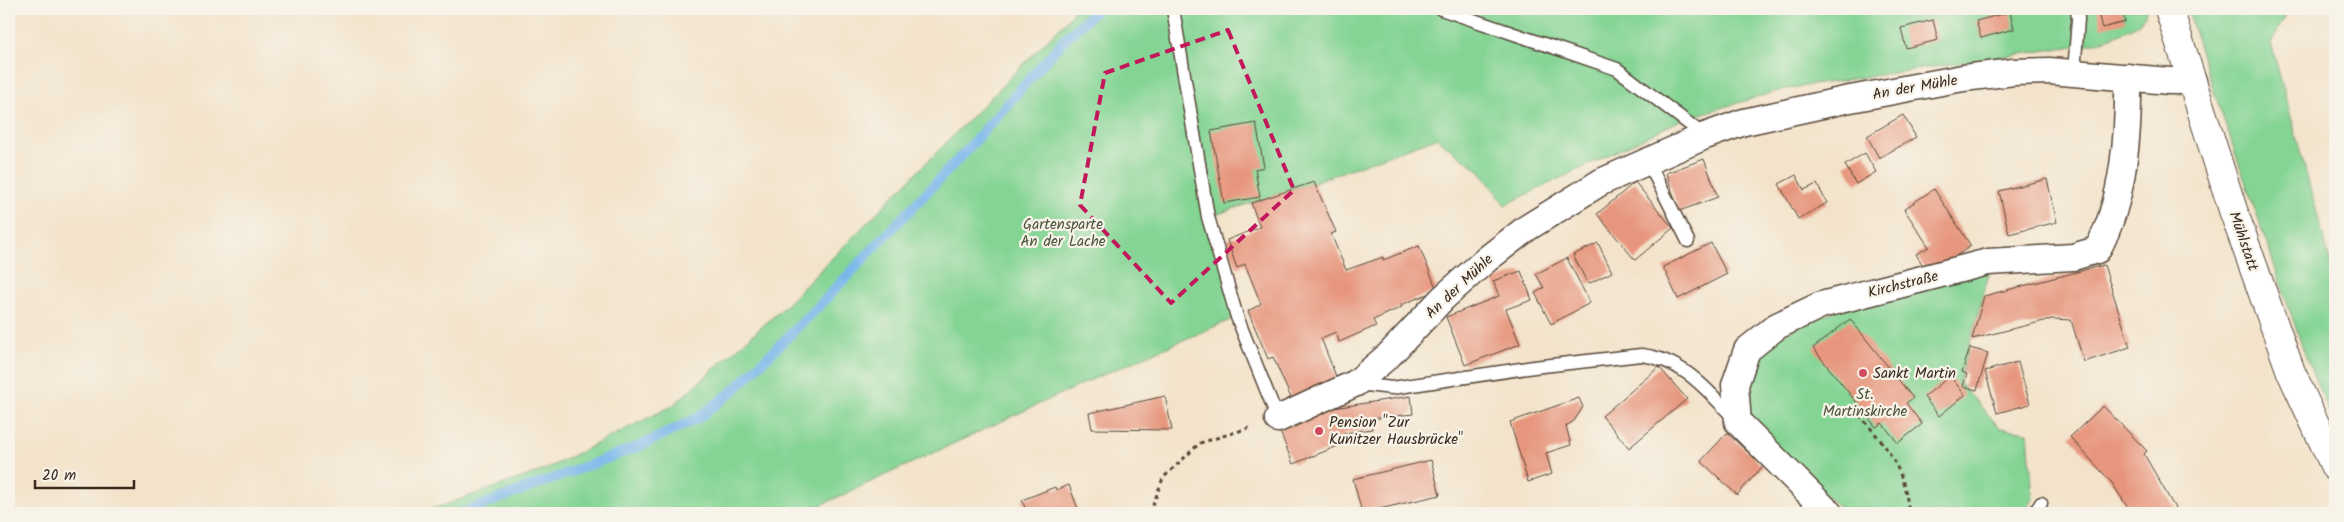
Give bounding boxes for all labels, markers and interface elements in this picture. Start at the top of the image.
street label: An der Mühle [1871,69,1960,107]
street label: Mühlstatt [2222,208,2264,275]
park label: Gartensparte An der Lache [1020,213,1106,254]
street label: An der Mühle [1420,249,1499,325]
street label: Kirchstraße [1865,265,1941,305]
place label: Sankt Martin [1873,362,1956,386]
marker: Sankt Martin [1857,367,1869,379]
park label: St. Martinskirche [1823,383,1908,424]
place label: Pension "Zur Kunitzer Hausbrücke" [1329,411,1463,452]
marker: Pension "Zur Kunitzer Hausbrücke" [1313,425,1325,437]
scale bar [35,457,134,489]
text: 20 m [42,464,76,488]

